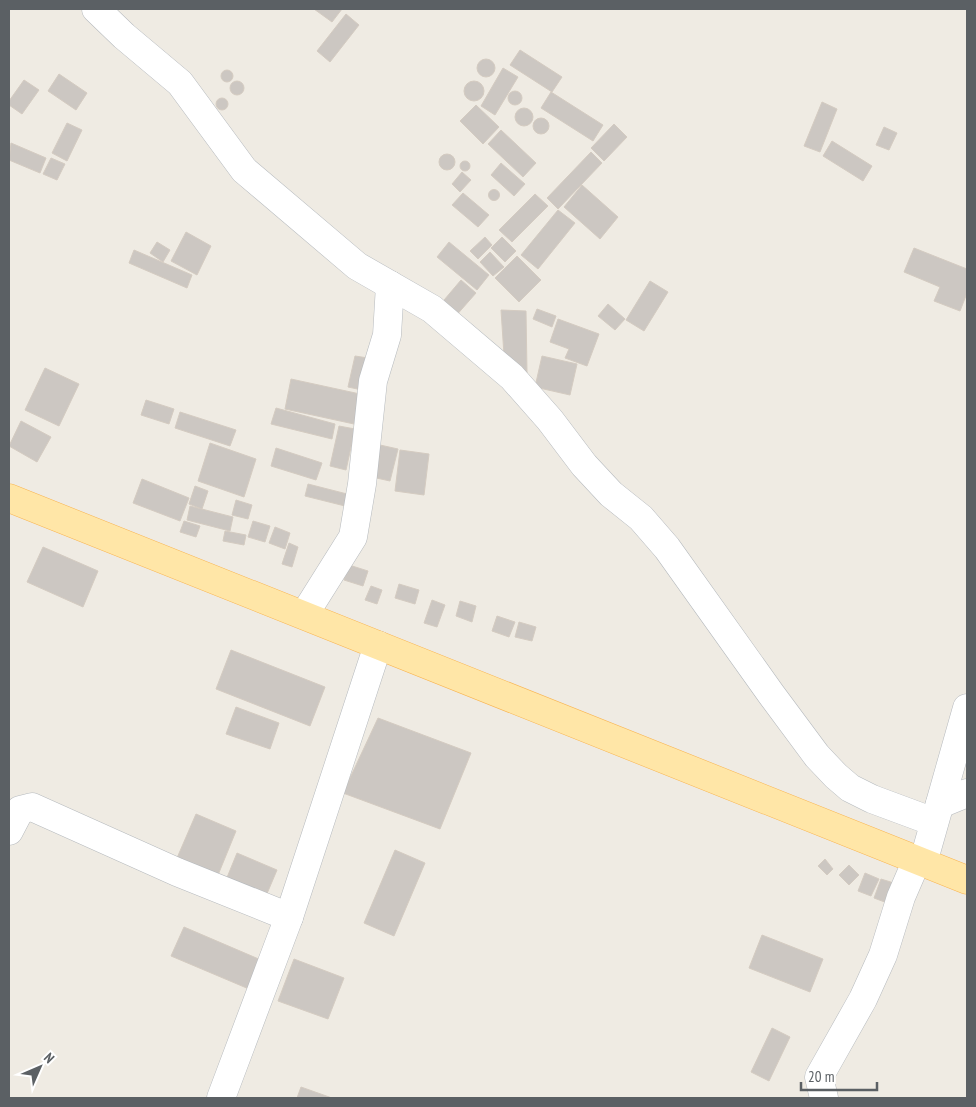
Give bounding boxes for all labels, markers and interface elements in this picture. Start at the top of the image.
north arrow [15,1042,65,1092]
text: N [40,1049,58,1067]
scale bar [801,1060,877,1092]
text: 20 m [808,1067,834,1086]

